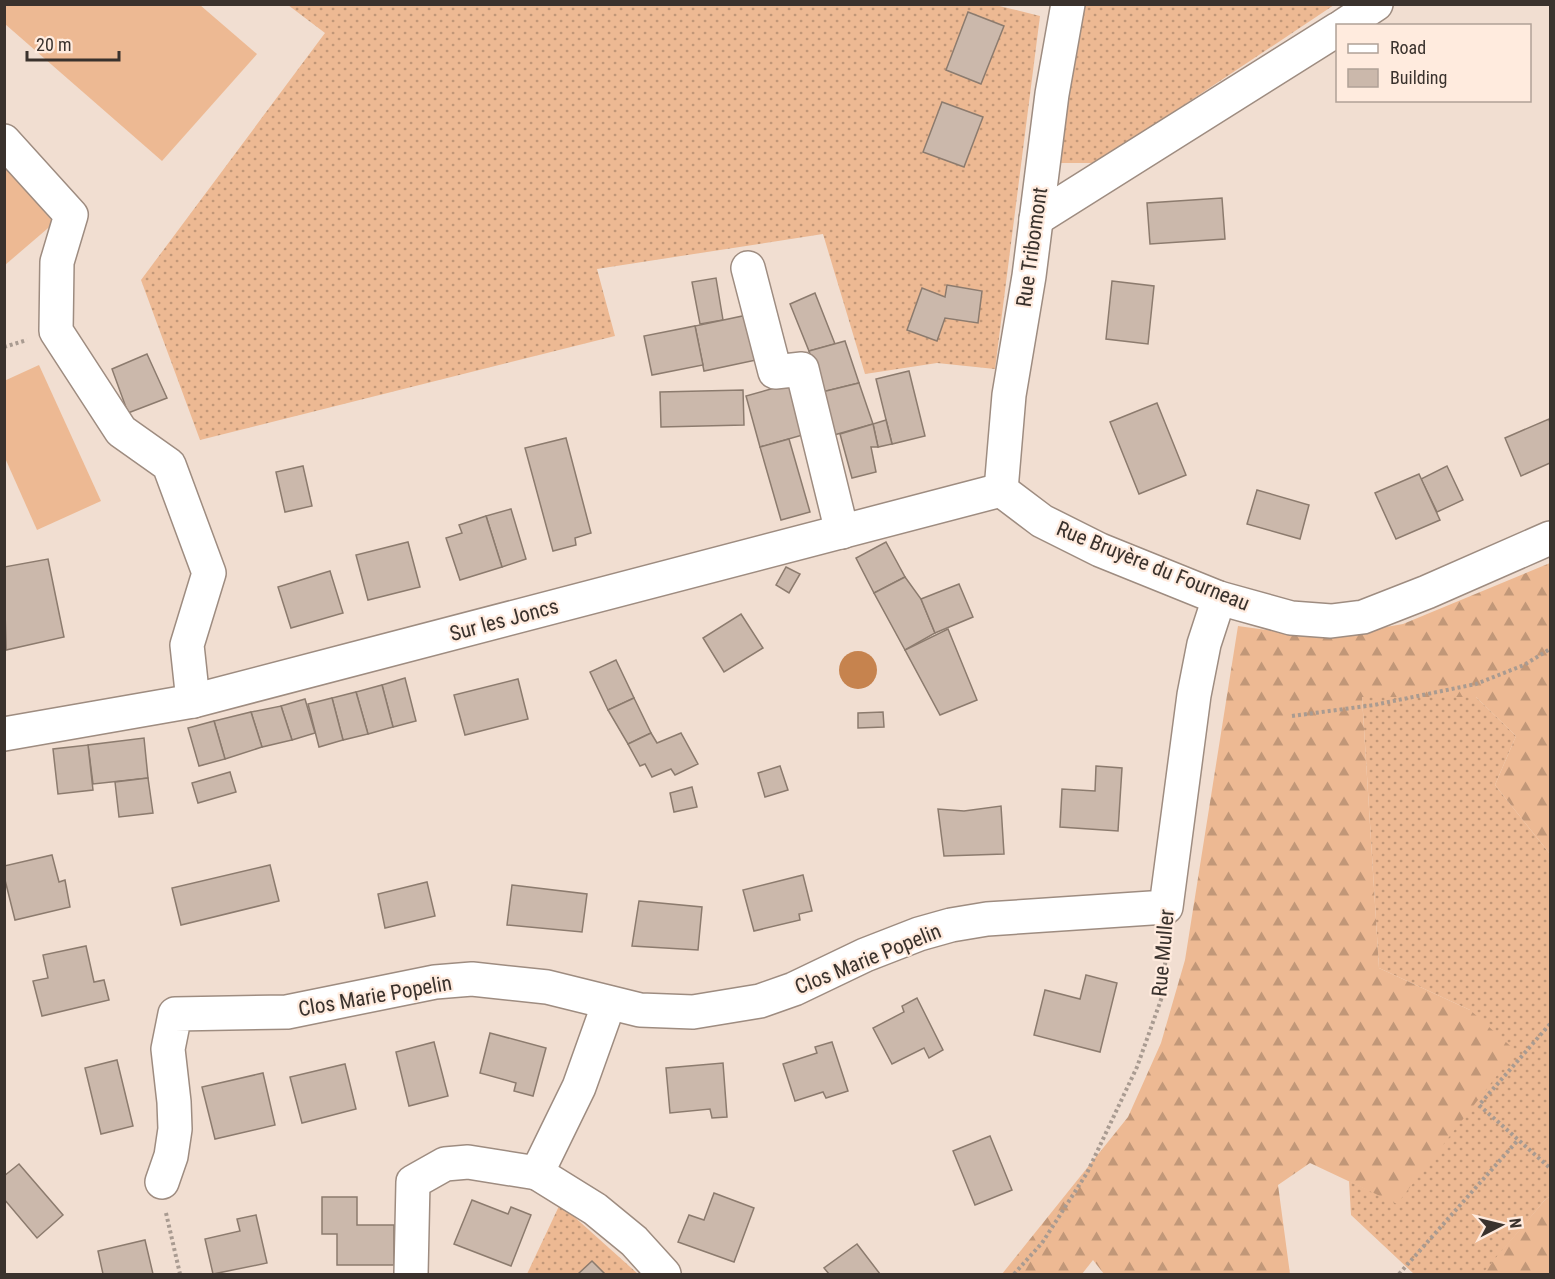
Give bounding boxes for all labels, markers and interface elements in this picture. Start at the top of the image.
scale bar [27,24,118,62]
legend [1336,24,1531,102]
text: 20 m [36,34,71,55]
text: Road [1390,37,1426,58]
text: Building [1390,67,1447,88]
street label: Rue Tribomont [1012,186,1052,308]
street label: Rue Bruyère du Fourneau [1053,516,1253,616]
street label: Sur les Joncs [447,594,561,646]
street label: Rue Muller [1147,908,1179,998]
street label: Clos Marie Popelin [791,919,945,999]
street label: Clos Marie Popelin [296,971,454,1021]
north arrow [1471,1195,1531,1255]
text: N [1505,1217,1525,1229]

